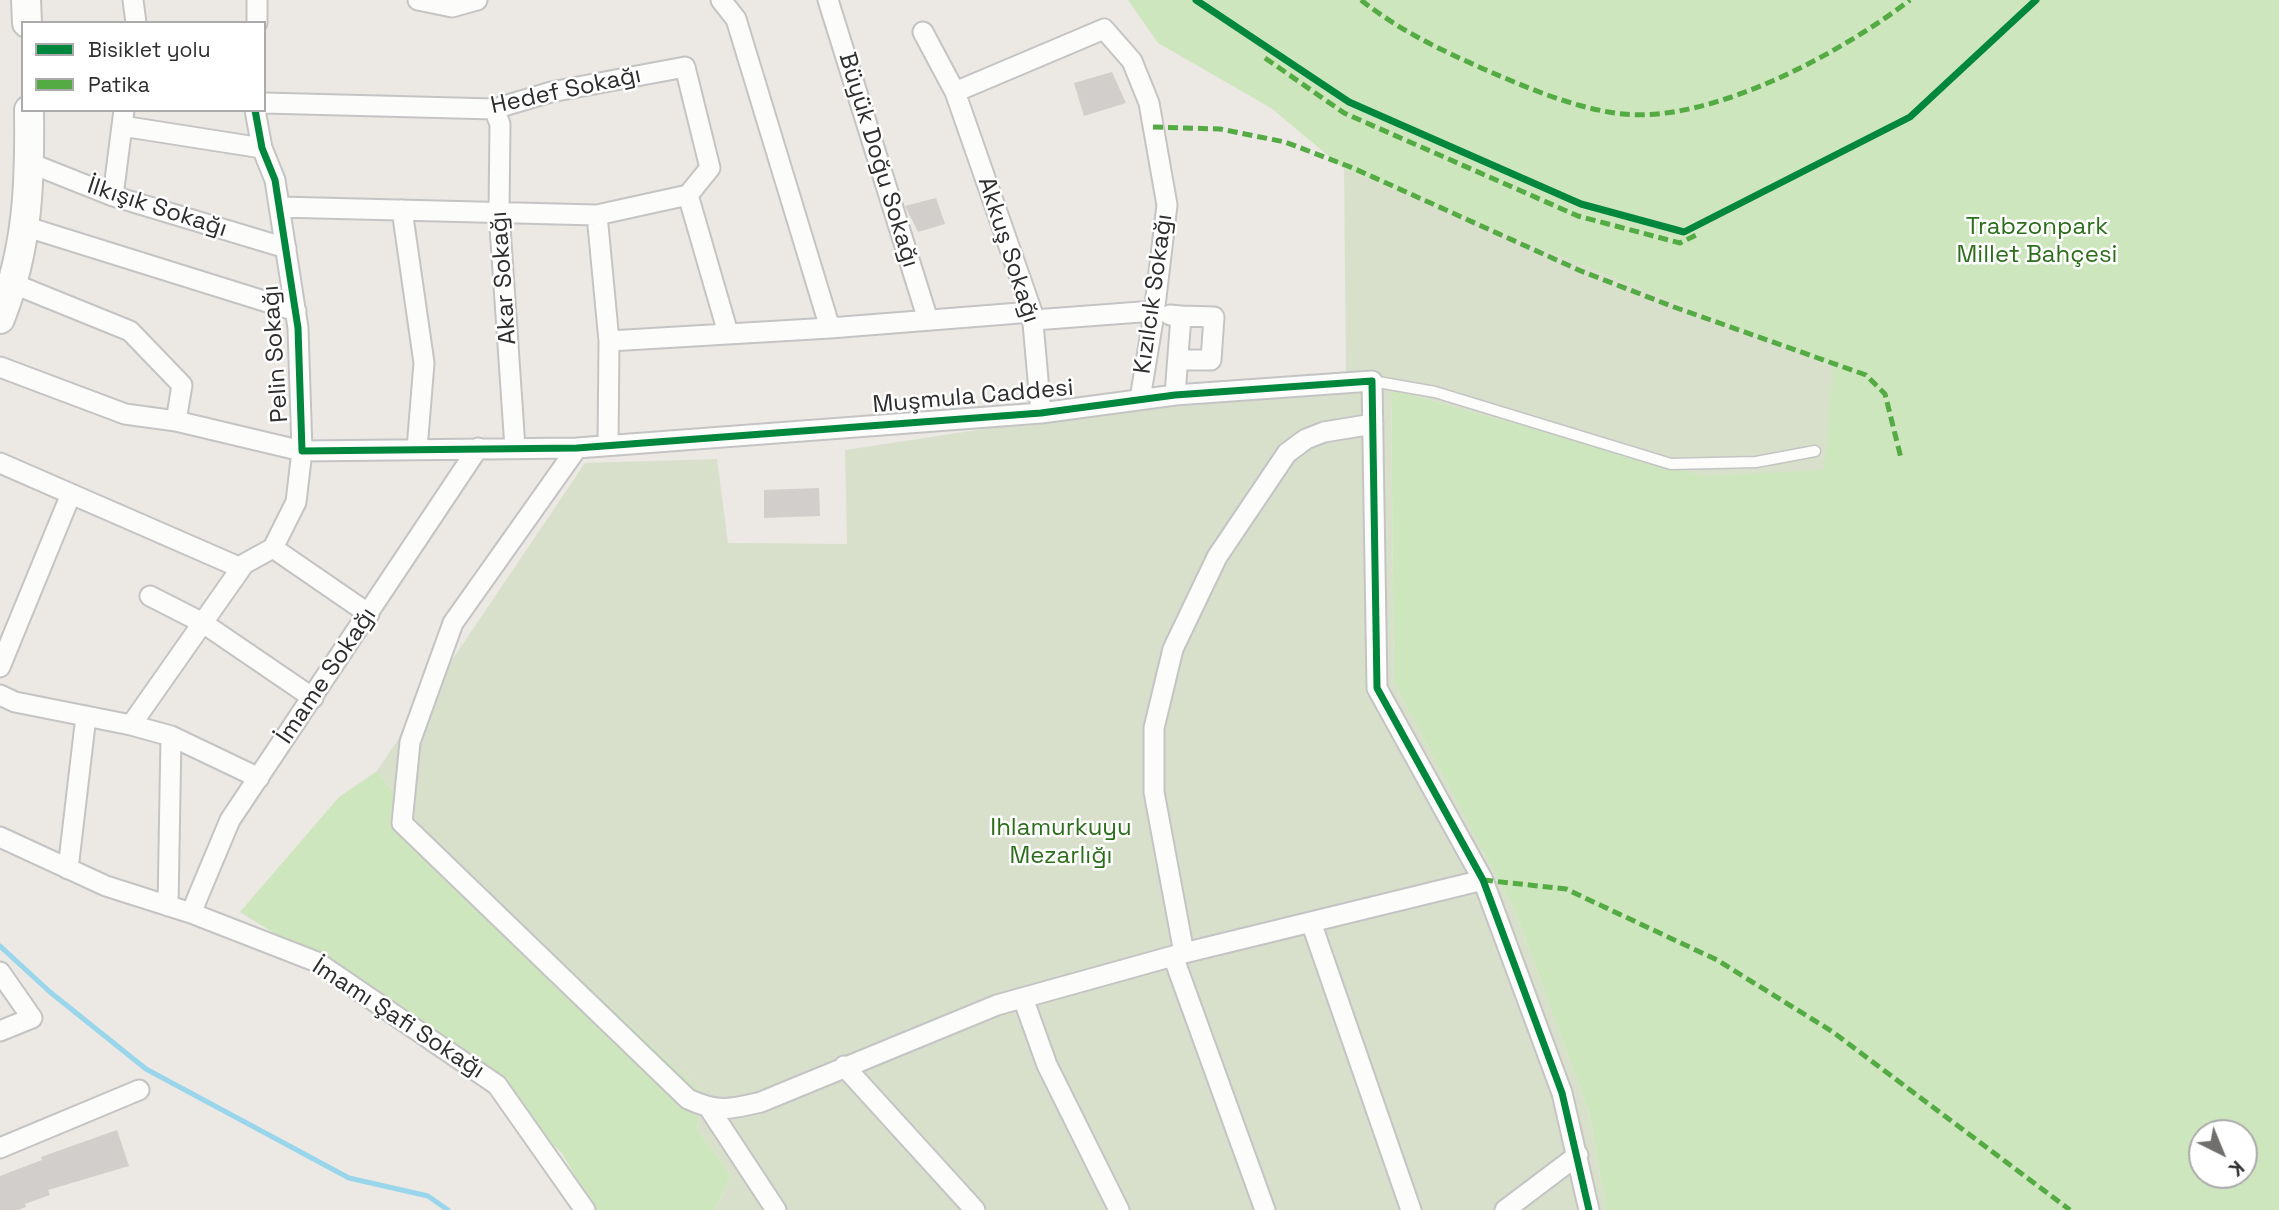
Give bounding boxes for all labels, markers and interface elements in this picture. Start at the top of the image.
legend [21,21,266,112]
text: Bisiklet yolu [88,36,211,63]
street label: Büyük Doğu Sokağı [832,49,924,271]
street label: Hedef Sokağı [488,61,644,121]
text: Patika [88,71,150,98]
street label: İlkışık Sokağı [84,172,230,244]
street label: Akkuş Sokağı [971,174,1045,326]
street label: Akar Sokağı [485,210,523,346]
street label: Kızılcık Sokağı [1129,212,1179,376]
park label: Trabzonpark Millet Bahçesi [1957,213,2117,269]
street label: Pelin Sokağı [257,284,295,424]
street label: Muşmula Caddesi [871,374,1075,420]
street label: İmame Sokağı [271,602,383,750]
park label: Ihlamurkuyu Mezarlığı [990,814,1132,870]
street label: İmamı Şafi Sokağı [306,953,490,1085]
north arrow [2188,1119,2258,1189]
text: K [2223,1155,2249,1181]

